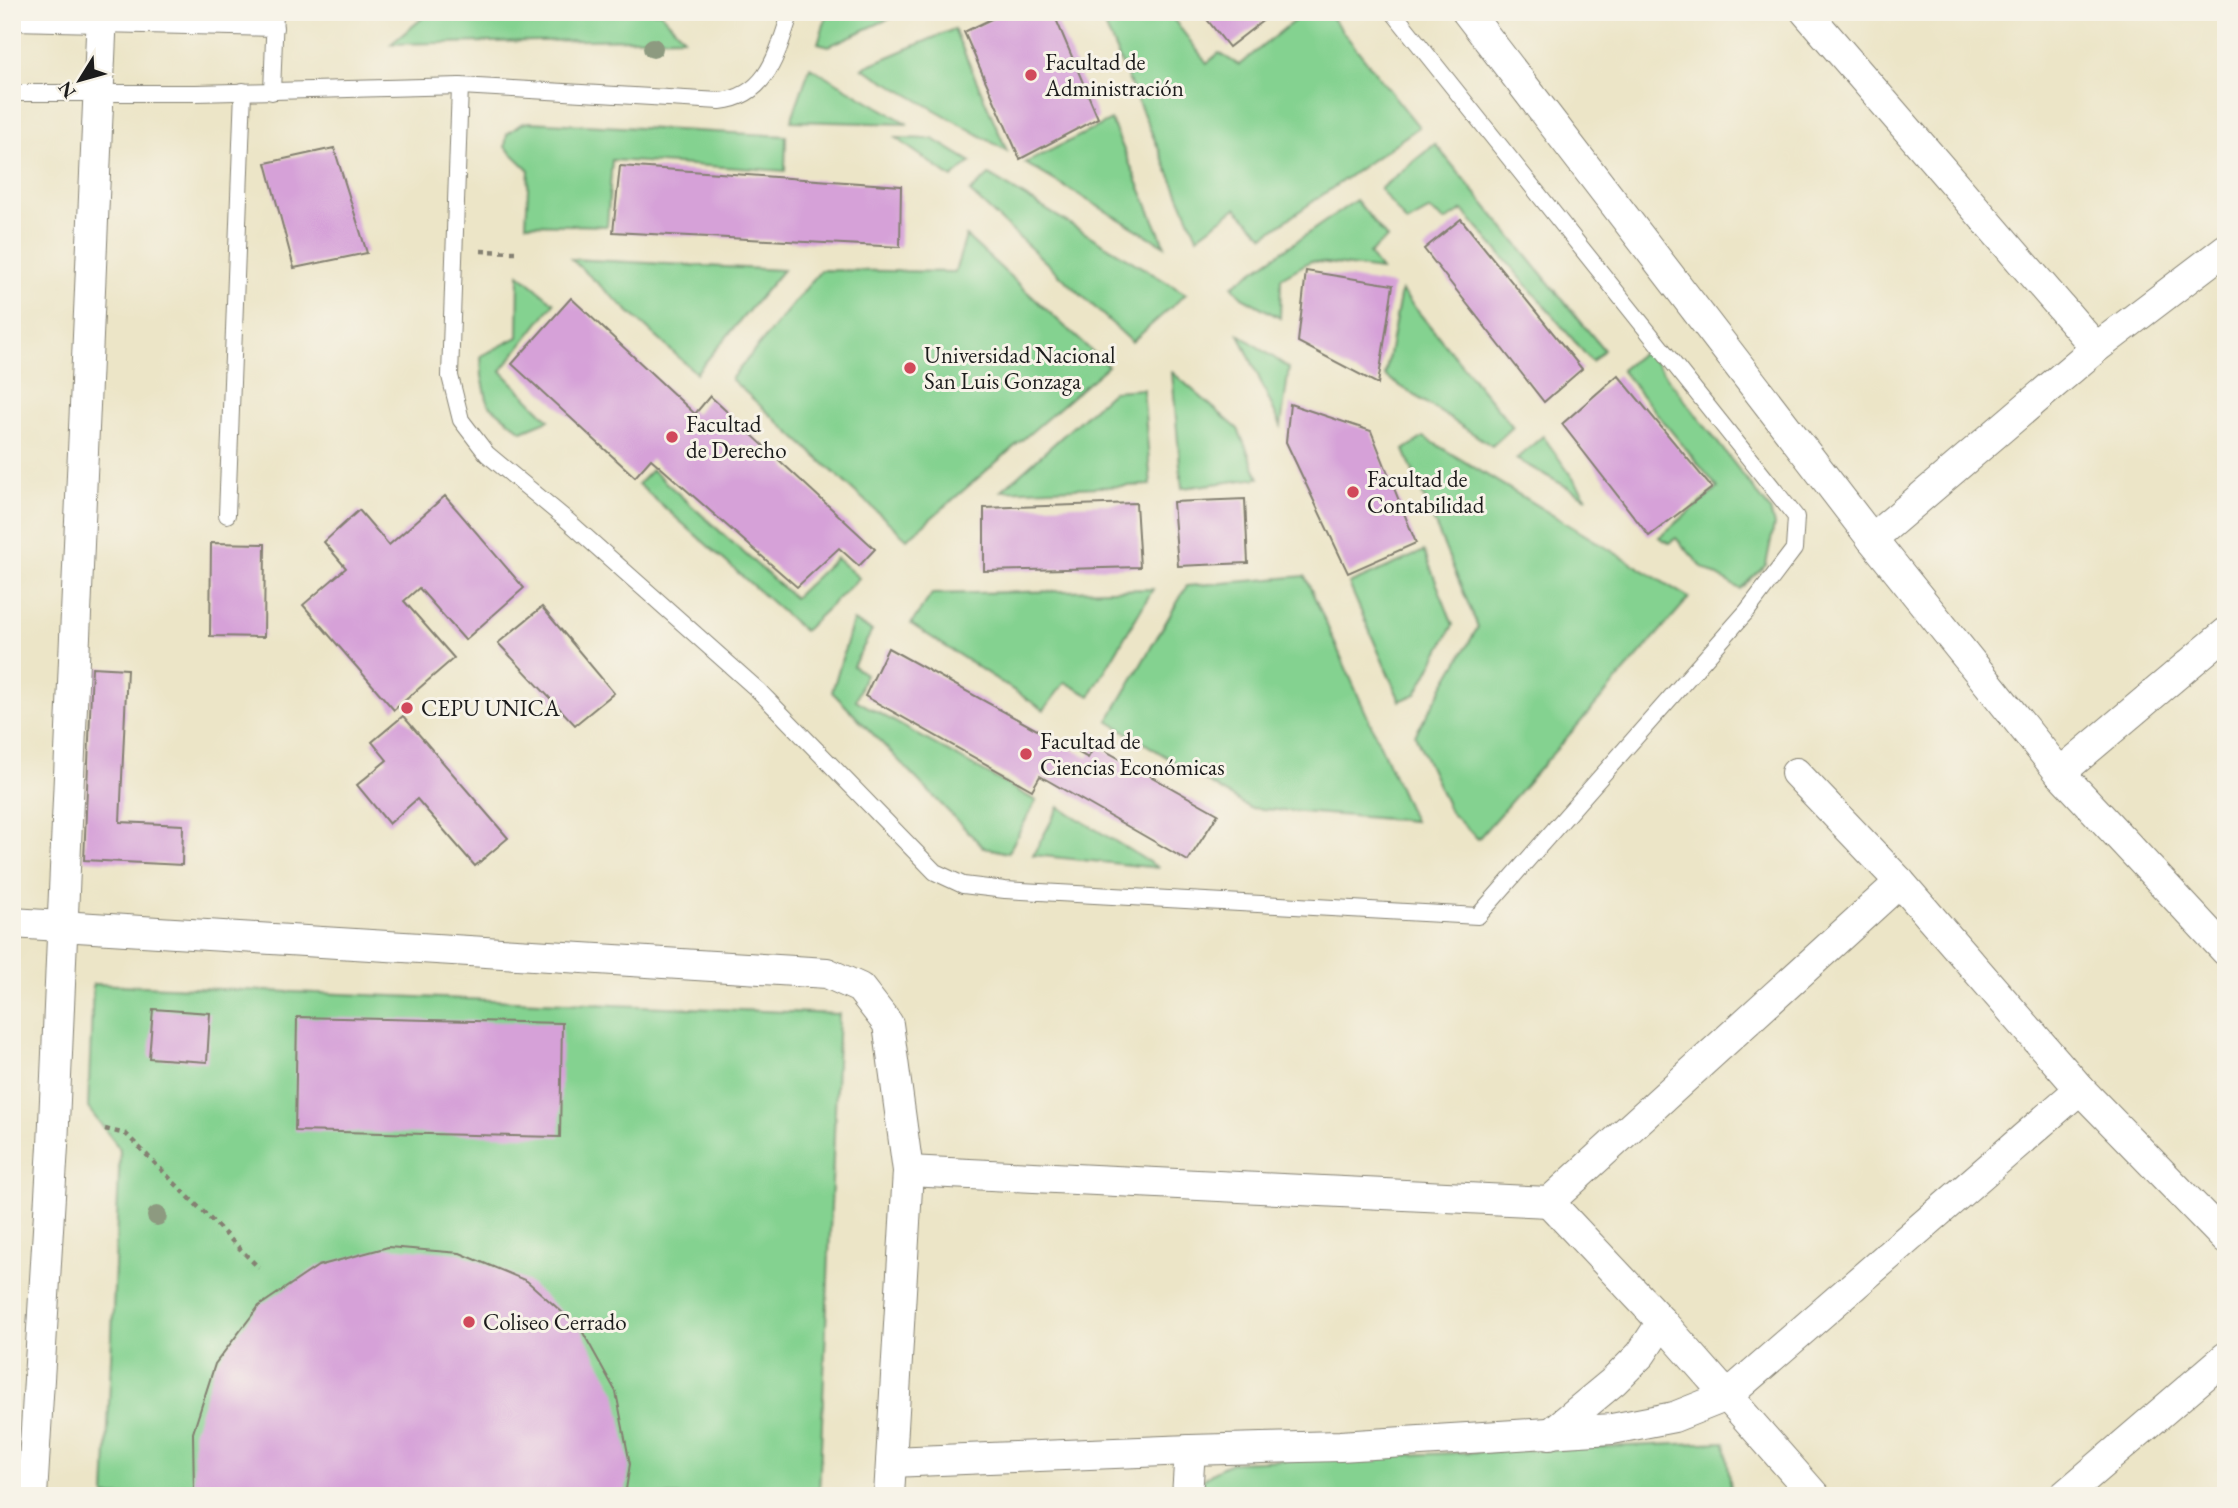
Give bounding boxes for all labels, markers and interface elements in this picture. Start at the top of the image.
north arrow [46,46,116,116]
place label: Facultad de Administración [1044,47,1184,103]
marker: Facultad de Administración [1023,67,1039,83]
text: N [52,76,81,104]
place label: Universidad Nacional San Luis Gonzaga [924,340,1116,396]
marker: Universidad Nacional San Luis Gonzaga [902,360,918,376]
place label: Facultad de Derecho [686,409,787,465]
marker: Facultad de Derecho [664,429,680,445]
place label: Facultad de Contabilidad [1367,464,1485,520]
marker: Facultad de Contabilidad [1345,484,1361,500]
place label: CEPU UNICA [421,693,561,723]
marker: CEPU UNICA [399,700,415,716]
place label: Facultad de Ciencias Económicas [1040,726,1225,782]
marker: Facultad de Ciencias Económicas [1018,746,1034,762]
place label: Coliseo Cerrado [483,1307,627,1337]
marker: Coliseo Cerrado [461,1314,477,1330]

